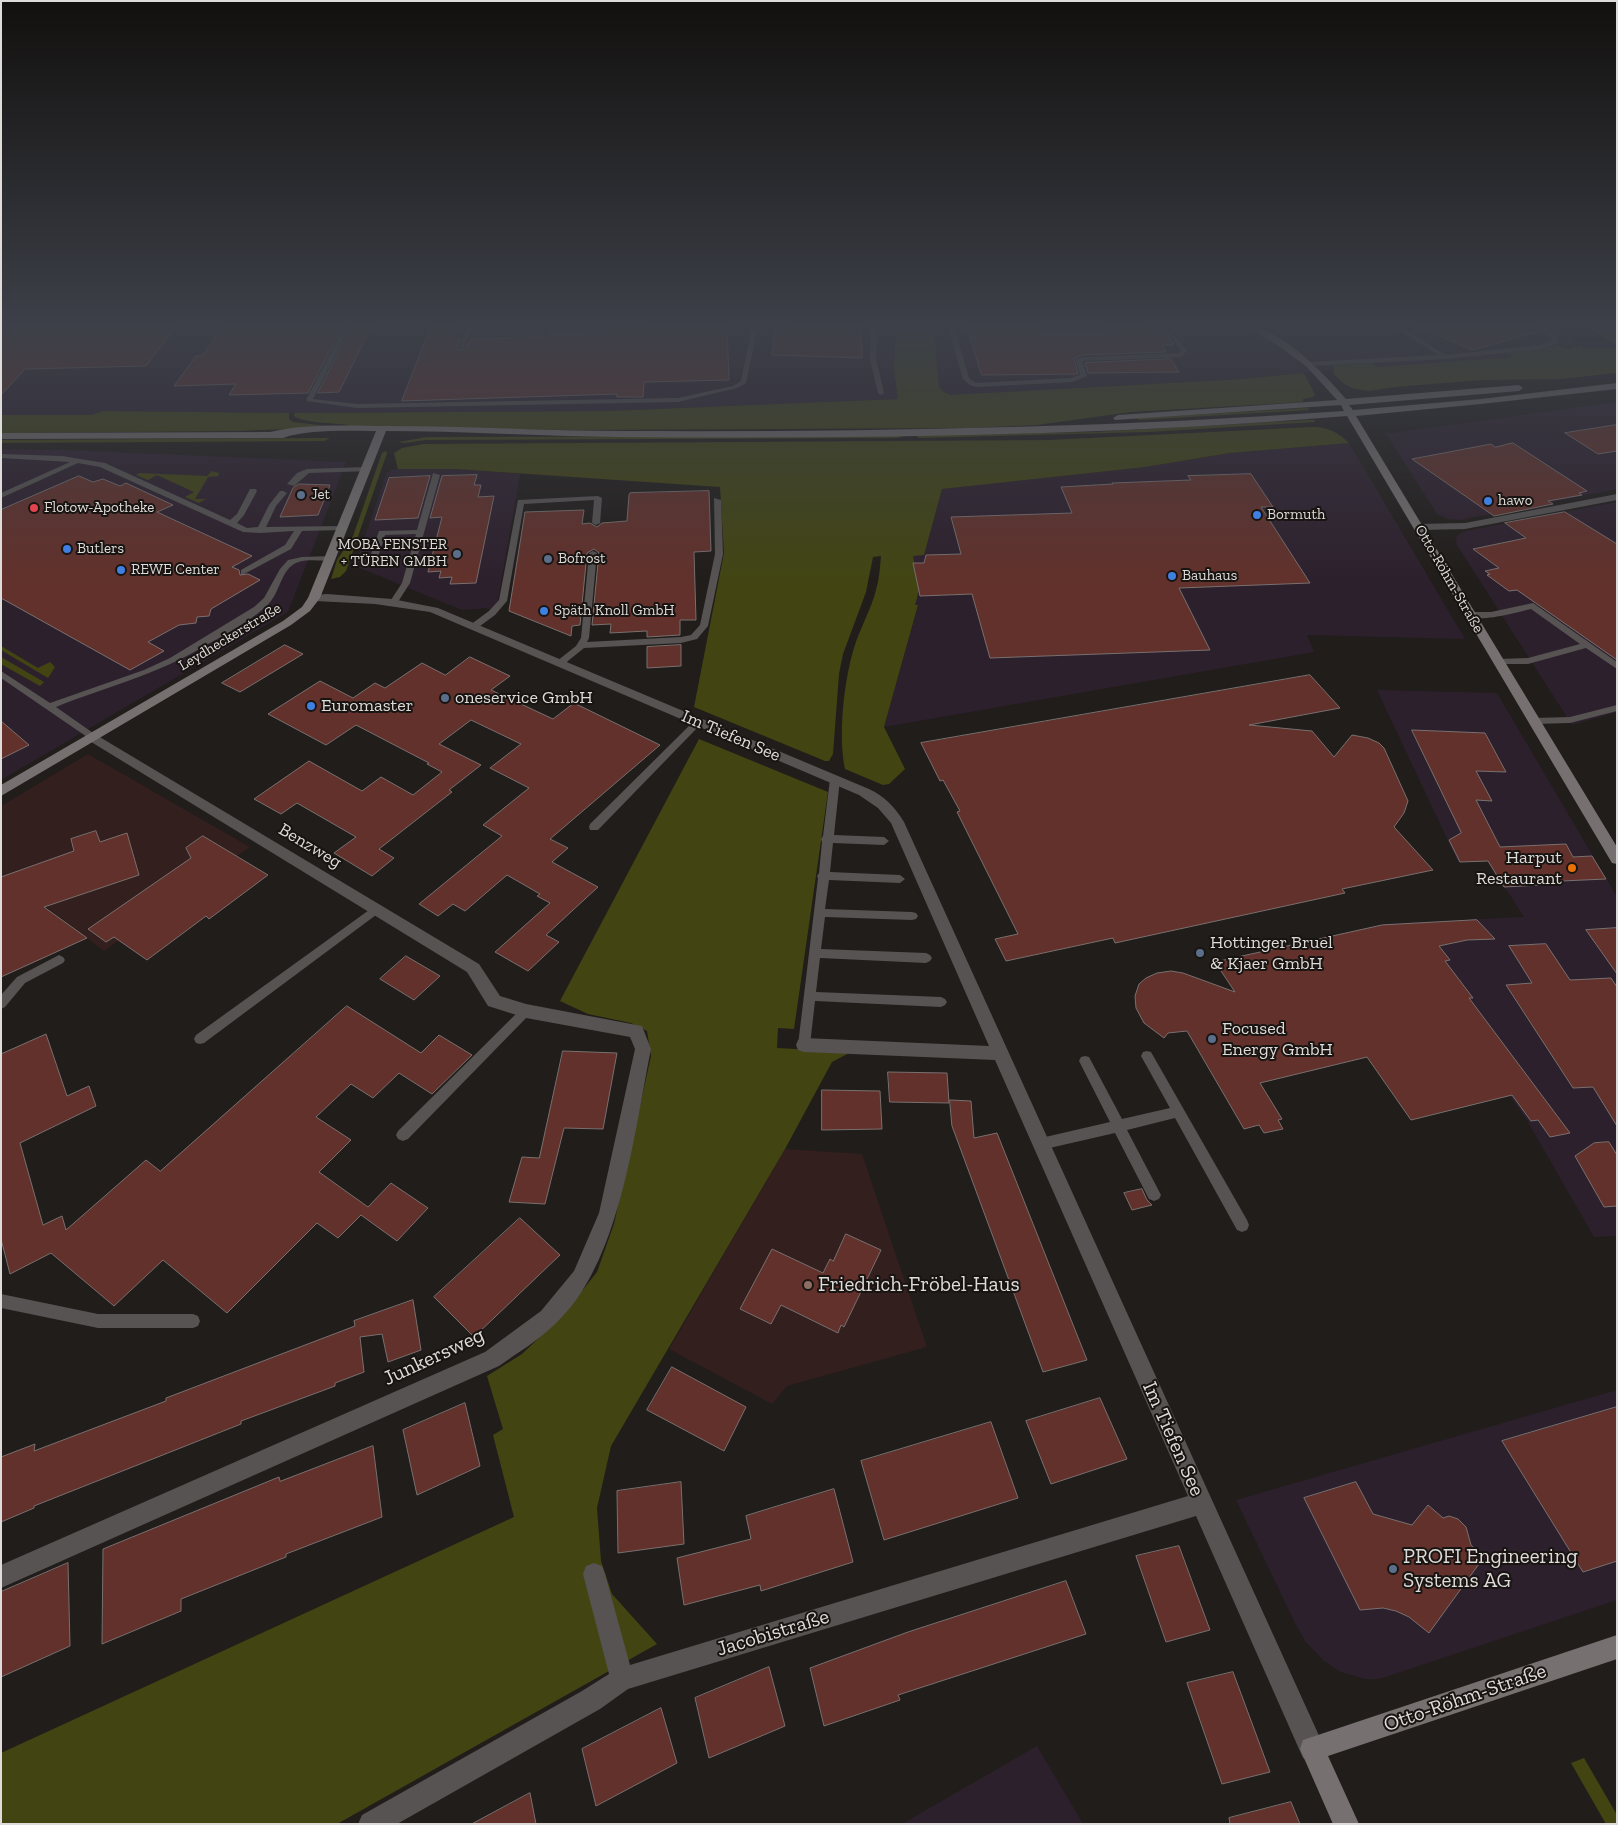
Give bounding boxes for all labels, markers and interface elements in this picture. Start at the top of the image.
place label: Jet [311,486,330,504]
marker: Jet [295,489,307,501]
place label: hawo [1498,492,1532,510]
marker: hawo [1482,495,1494,507]
place label: Flotow-Apotheke [44,499,154,517]
marker: Flotow-Apotheke [28,502,40,514]
place label: Bormuth [1267,506,1325,524]
marker: Bormuth [1251,509,1263,521]
street label: Otto-Röhm-Straße [1411,522,1487,636]
place label: MOBA FENSTER + TÜREN GMBH [338,536,447,571]
place label: Butlers [77,540,124,558]
marker: Butlers [61,543,73,555]
marker: MOBA FENSTER + TÜREN GMBH [451,548,463,560]
place label: Bofrost [558,550,606,568]
marker: Bofrost [542,553,554,565]
place label: REWE Center [131,561,220,579]
marker: REWE Center [115,564,127,576]
place label: Bauhaus [1182,567,1237,585]
marker: Bauhaus [1166,570,1178,582]
street label: Leydheckerstraße [175,599,285,675]
place label: Späth Knoll GmbH [554,602,674,620]
marker: Späth Knoll GmbH [538,605,550,617]
place label: oneservice GmbH [455,687,593,709]
marker: oneservice GmbH [439,692,451,704]
place label: Euromaster [321,695,413,717]
marker: Euromaster [305,700,317,712]
street label: Im Tiefen See [678,706,784,766]
street label: Benzweg [275,819,345,873]
place label: Harput Restaurant [1476,847,1562,890]
marker: Harput Restaurant [1566,862,1578,874]
place label: Hottinger Bruel & Kjaer GmbH [1210,932,1333,974]
marker: Hottinger Bruel & Kjaer GmbH [1194,947,1206,959]
place label: Focused Energy GmbH [1222,1018,1333,1060]
marker: Focused Energy GmbH [1206,1033,1218,1045]
place label: Friedrich-Fröbel-Haus [818,1272,1020,1298]
marker: Friedrich-Fröbel-Haus [802,1279,814,1291]
street label: Junkersweg [379,1323,489,1391]
street label: Im Tiefen See [1137,1378,1209,1500]
place label: PROFI Engineering Systems AG [1403,1544,1578,1594]
marker: PROFI Engineering Systems AG [1387,1563,1399,1575]
street label: Jacobistraße [714,1604,832,1662]
street label: Otto-Röhm-Straße [1380,1658,1550,1738]

